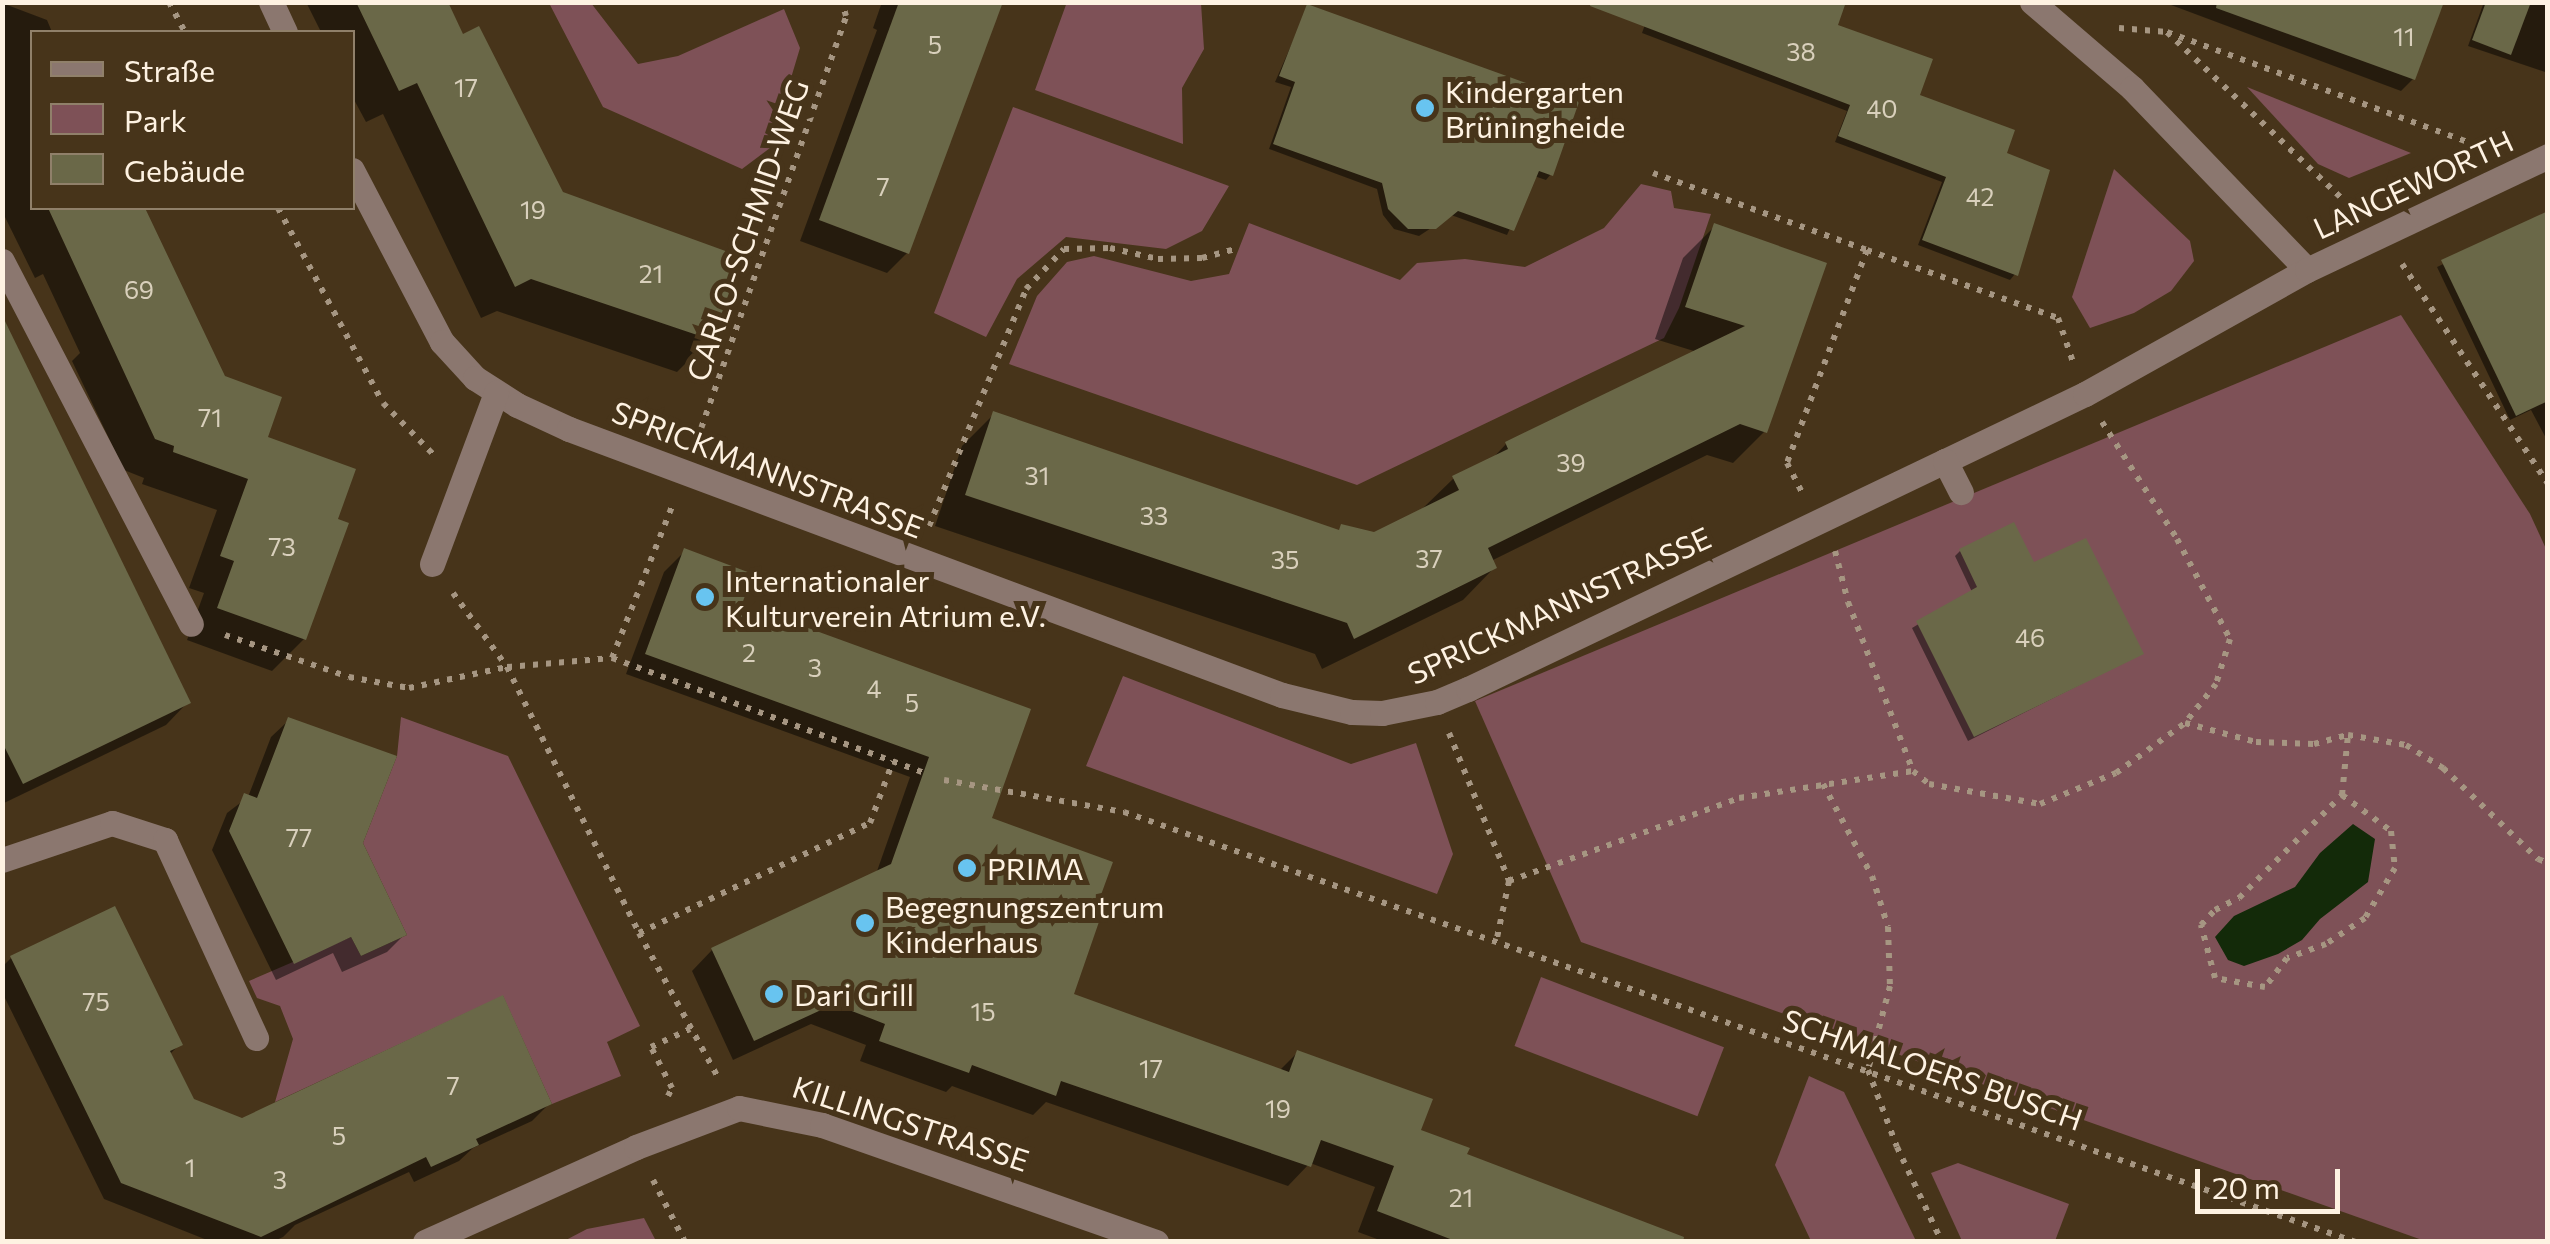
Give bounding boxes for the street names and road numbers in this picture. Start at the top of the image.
street label: CARLO-SCHMID-WEG [678,75,816,385]
street label: LANGEWORTH [2308,122,2518,246]
street label: SPRICKMANNSTRASSE [607,393,929,545]
street label: SPRICKMANNSTRASSE [1402,519,1716,691]
street label: SCHMALOERS BUSCH [1779,1001,2087,1137]
street label: KILLINGSTRASSE [788,1068,1034,1178]

